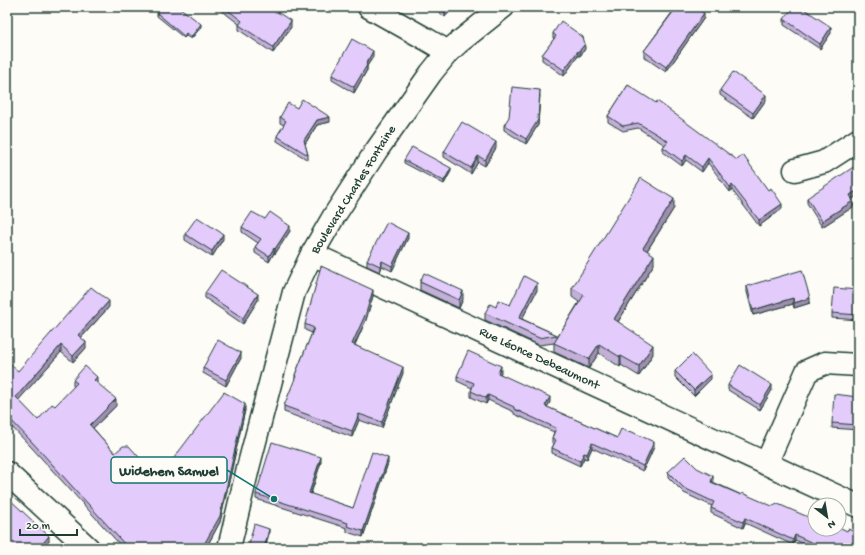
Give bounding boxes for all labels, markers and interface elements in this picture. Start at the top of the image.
street label: Boulevard Charles Fontaine [308,123,400,258]
street label: Rue Léonce Debeaumont [477,325,603,394]
callout: Widehem Samuel [111,457,227,483]
text: Widehem Samuel [118,464,219,481]
north arrow [807,497,847,537]
scale bar [20,511,77,537]
text: N [825,517,837,531]
text: 20 m [26,520,51,534]

